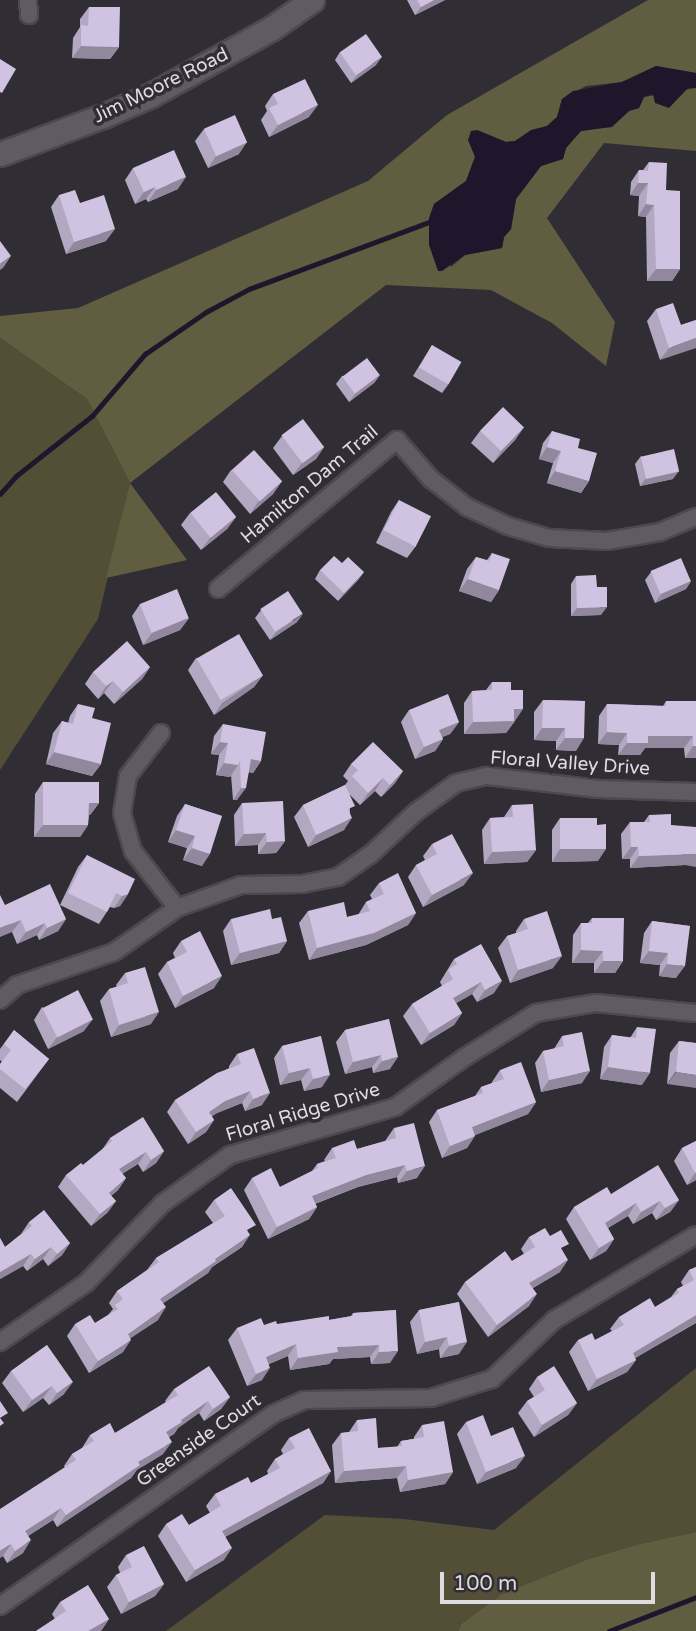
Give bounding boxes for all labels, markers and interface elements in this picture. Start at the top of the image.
street label: Jim Moore Road [90,43,232,129]
street label: Hamilton Dam Trail [237,421,383,549]
street label: Floral Valley Drive [489,747,651,781]
street label: Floral Ridge Drive [223,1079,383,1147]
street label: Greenside Court [132,1390,266,1492]
scale bar [444,1558,659,1602]
text: 100 m [453,1571,517,1596]

